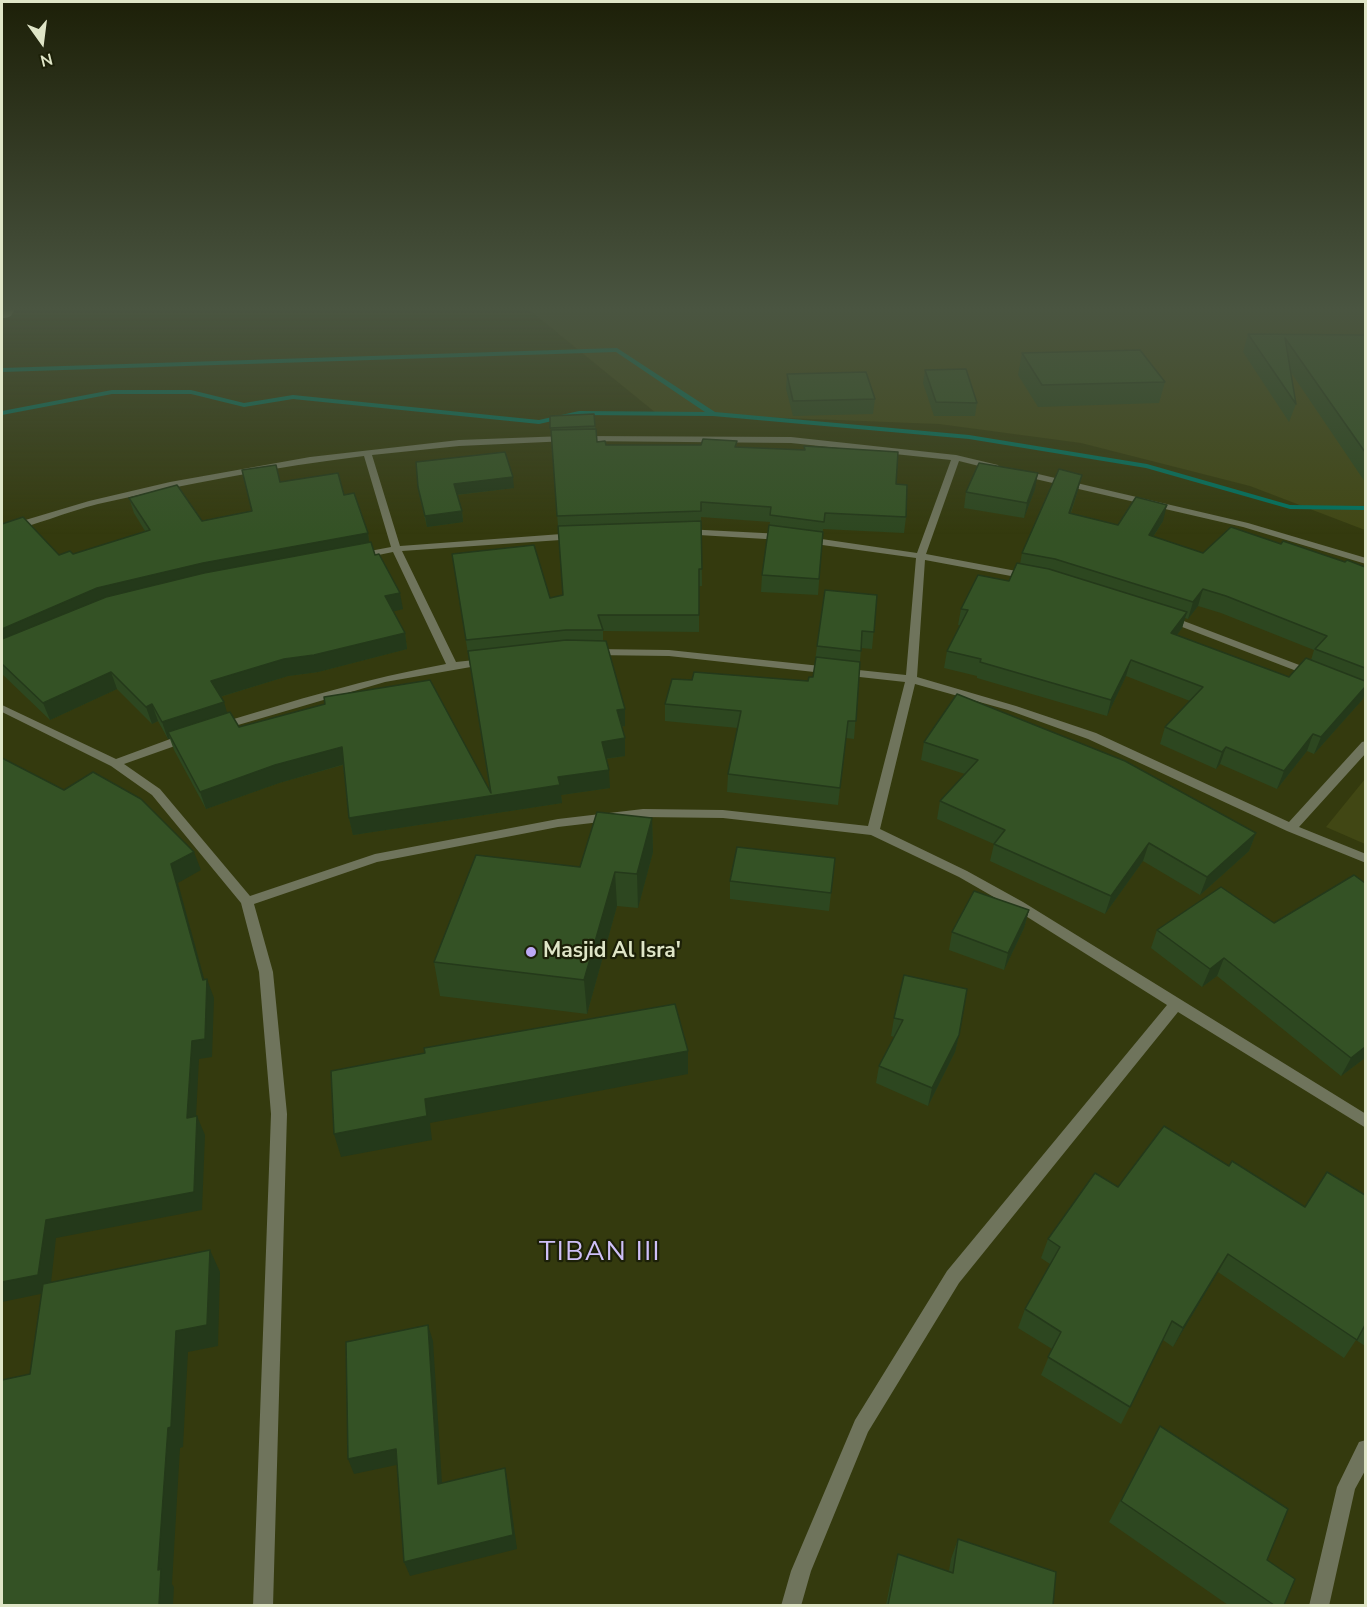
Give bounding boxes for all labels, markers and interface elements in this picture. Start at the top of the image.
north arrow [12,12,72,72]
text: N [38,47,55,72]
place label: Masjid Al Isra' [543,939,681,965]
marker: Masjid Al Isra' [524,945,538,959]
district label: TIBAN III [539,1237,661,1269]

